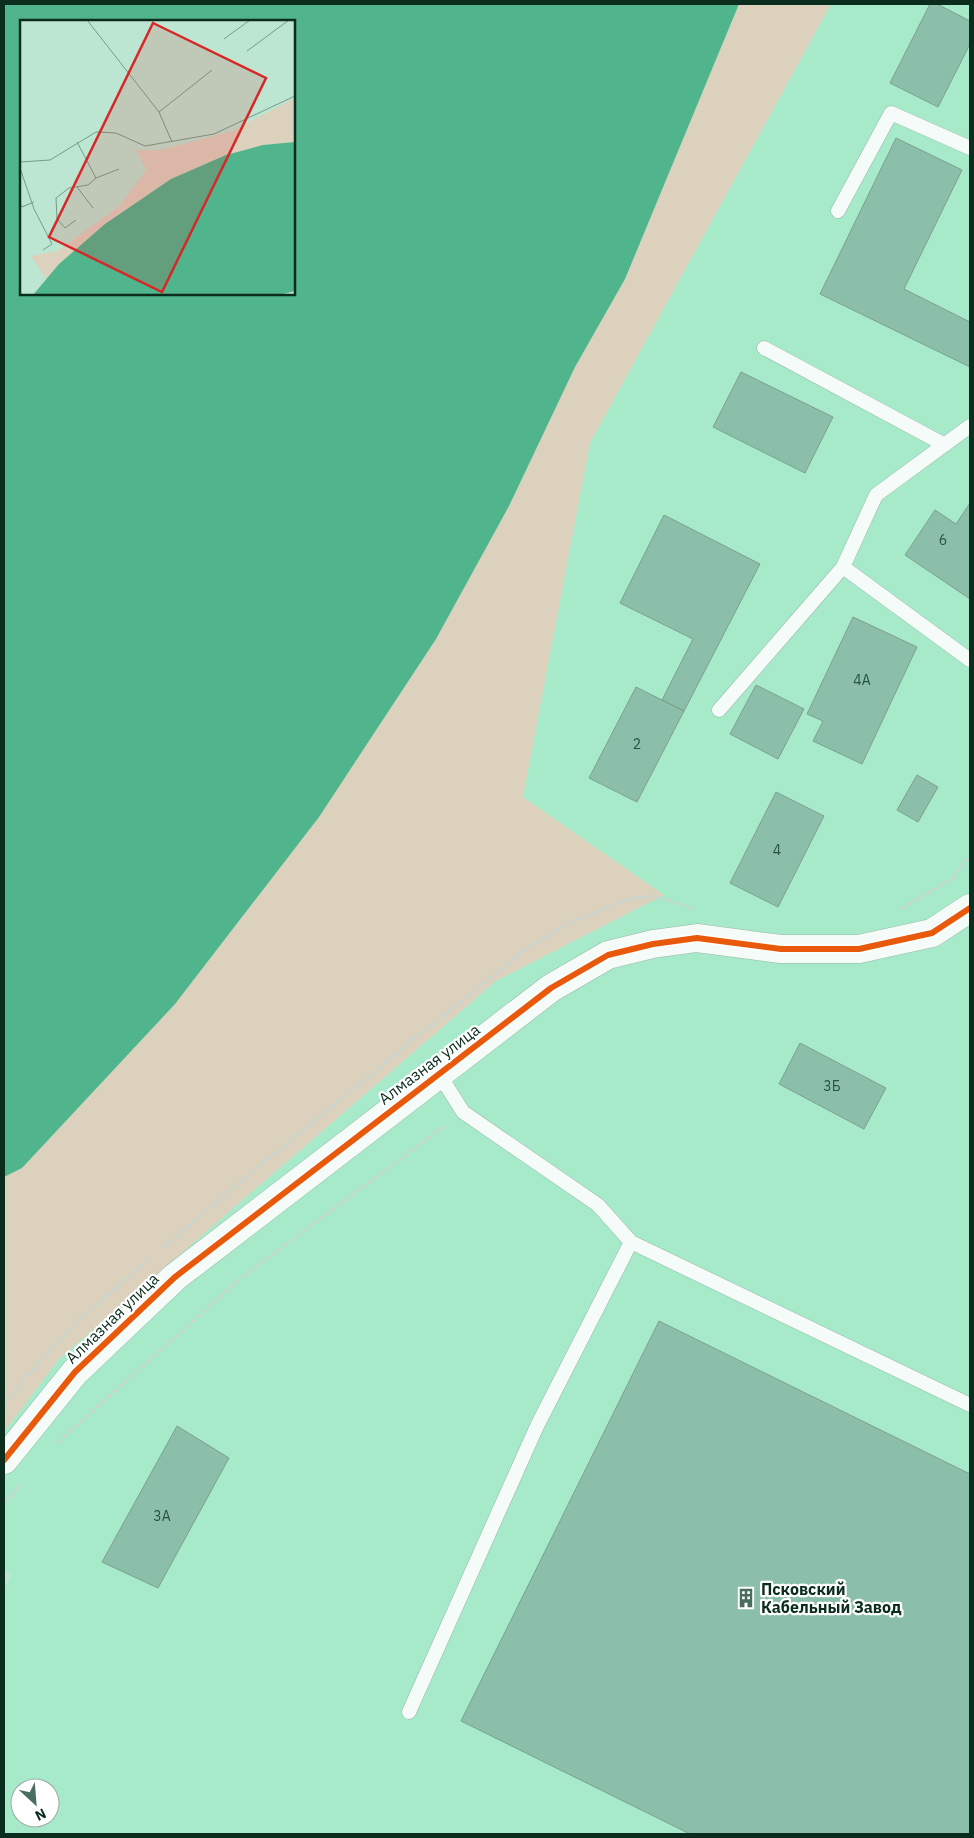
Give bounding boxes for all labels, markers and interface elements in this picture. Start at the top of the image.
inset map [20,20,295,295]
house number: 6 [939,531,947,549]
house number: 4А [853,671,871,689]
house number: 2 [633,735,641,753]
house number: 4 [773,841,781,859]
street label: Алмазная улица [374,1019,484,1109]
house number: 3Б [823,1077,841,1095]
street label: Алмазная улица [61,1268,163,1368]
house number: 3А [153,1507,171,1525]
place label: Псковский Кабельный Завод [761,1579,902,1617]
building icon: Псковский Кабельный Завод [735,1587,757,1609]
north arrow [10,1778,60,1828]
text: N [32,1804,49,1825]

